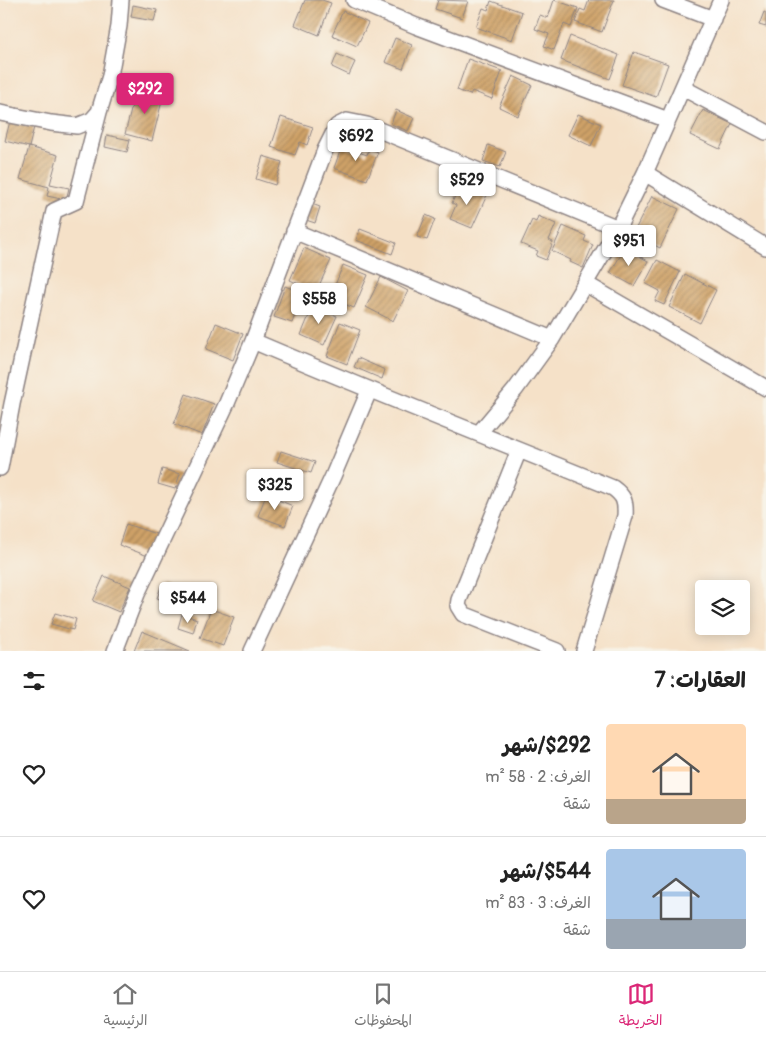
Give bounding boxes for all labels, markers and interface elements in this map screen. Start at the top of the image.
pin: $292 [115,72,175,115]
text: $292 [128,79,162,99]
pin: $692 [326,120,386,162]
text: $692 [338,126,374,146]
pin: $529 [437,164,497,206]
text: $529 [450,170,484,190]
pin: $951 [599,224,659,267]
text: $951 [613,231,645,251]
pin: $558 [289,282,349,325]
text: $558 [302,289,336,309]
pin: $325 [245,468,305,511]
text: $325 [257,475,293,495]
map controls [695,580,750,635]
button: layers [695,580,750,635]
pin: $544 [158,582,218,624]
text: $544 [170,588,206,608]
icon: filters [20,667,48,695]
text: العقارات: 7 [654,667,746,694]
text: $292/شهر [503,732,591,759]
icon: home [646,744,706,804]
icon: heart [20,760,48,788]
text: الغرف: 2 · 58 m² [485,767,591,787]
text: شقة [563,794,591,814]
text: $544/شهر [501,858,591,885]
icon: home [646,869,706,929]
icon: heart [20,885,48,913]
text: الغرف: 3 · 83 m² [485,893,591,913]
text: شقة [563,920,591,940]
tab: الرئيسية [103,980,147,1033]
tab: المحفوظات [354,980,412,1033]
tab: الخريطة [619,980,663,1033]

